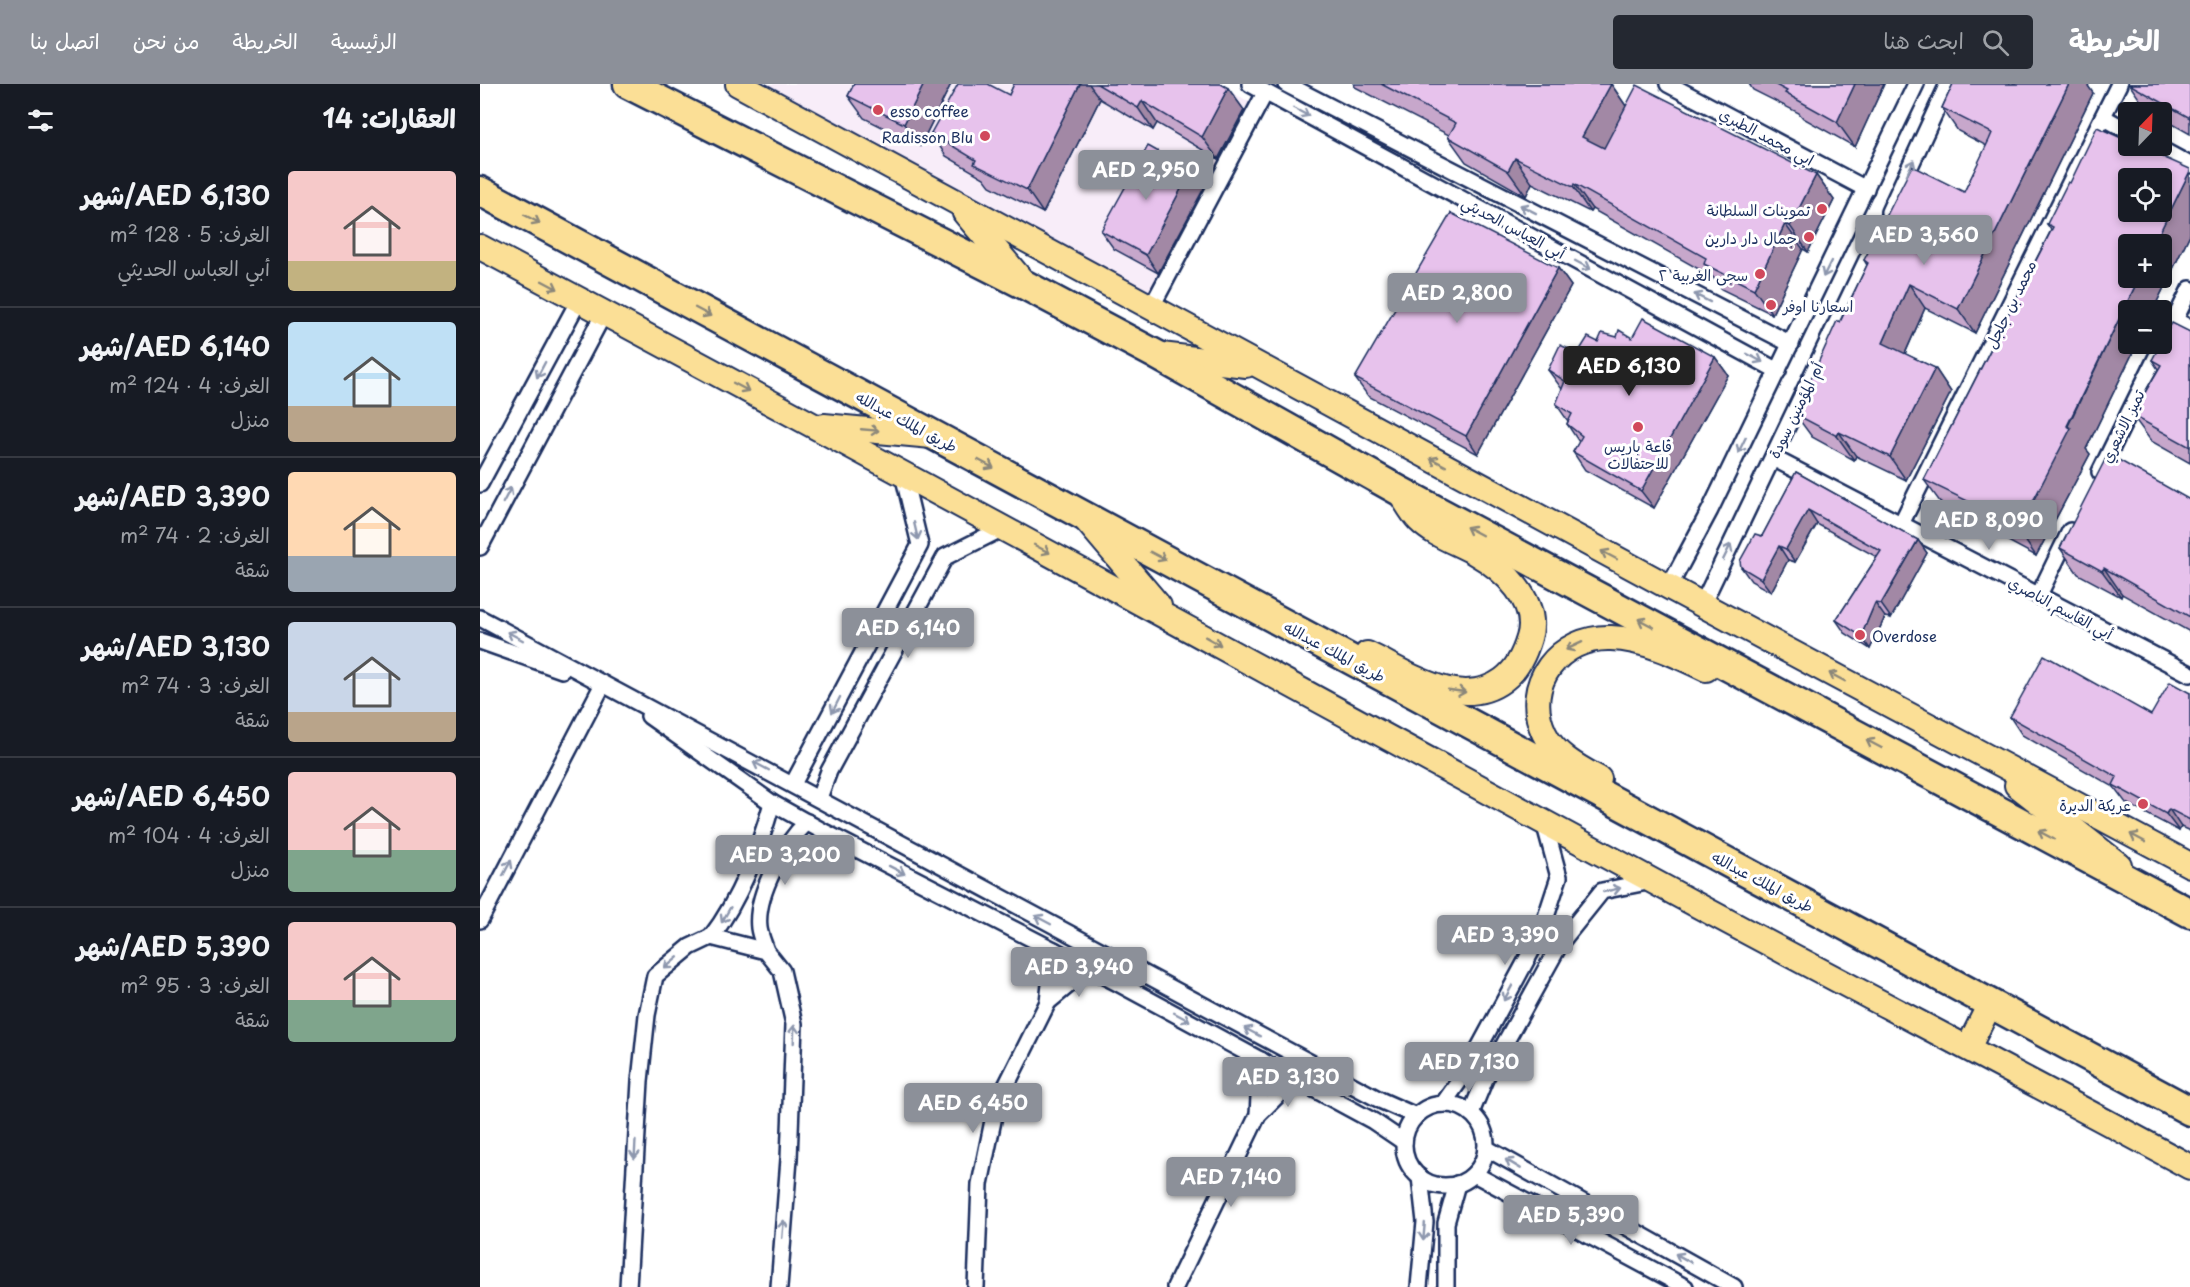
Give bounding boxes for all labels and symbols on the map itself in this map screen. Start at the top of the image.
place label: esso coffee [890,99,969,122]
street label: ابي محمد الطبري [1714,101,1818,173]
north arrow [2118,102,2172,156]
marker: esso coffee [871,103,885,117]
one-way arrow [1292,106,1309,118]
place label: Radisson Blu [882,125,973,148]
marker: Radisson Blu [978,129,992,143]
pin: AED 2,950 [1077,150,1215,201]
one-way arrow [1904,159,1916,177]
street label: أبي العباس الحديثي [1457,190,1570,267]
place label: تموينات السلطانة [1707,198,1811,221]
one-way arrow [1520,202,1538,214]
marker: تموينات السلطانة [1815,202,1829,216]
one-way arrow [522,214,540,225]
pin: AED 3,560 [1855,215,1993,266]
place label: جمال دار دارين [1705,226,1797,249]
marker: جمال دار دارين [1802,230,1816,244]
street label: محمد بن جلجل [1979,256,2041,352]
one-way arrow [1574,259,1591,271]
one-way arrow [1821,260,1833,278]
place label: سجى الغربية ٢ [1659,263,1748,286]
marker: سجى الغربية ٢ [1753,267,1767,281]
pin: AED 2,800 [1388,273,1526,324]
one-way arrow [541,280,559,291]
one-way arrow [1694,292,1711,304]
place label: اسعارنا اوفر [1781,294,1853,317]
marker: اسعارنا اوفر [1764,298,1778,312]
one-way arrow [694,307,712,318]
pin: AED 6,130 [1560,346,1698,397]
one-way arrow [1745,353,1763,364]
street label: أم المؤمنين سودة [1762,358,1829,462]
one-way arrow [535,361,547,378]
one-way arrow [731,382,749,393]
street label: طريق الملك عبدالله [852,385,962,457]
street label: تميز الاشعري [2094,385,2151,467]
marker: قاعة باريس للاحتفالات [1631,420,1645,434]
one-way arrow [860,425,880,436]
place label: قاعة باريس للاحتفالات [1604,434,1672,474]
one-way arrow [1736,435,1747,453]
one-way arrow [1429,456,1447,467]
one-way arrow [977,458,994,470]
one-way arrow [502,486,514,504]
pin: AED 8,090 [1920,500,2058,551]
one-way arrow [911,521,923,540]
one-way arrow [1465,524,1483,536]
one-way arrow [1032,544,1050,555]
one-way arrow [1722,544,1733,562]
one-way arrow [1601,549,1618,561]
one-way arrow [1149,550,1166,562]
street label: أبي القاسم الناصري [2003,570,2118,647]
pin: AED 6,140 [839,608,977,659]
street label: طريق الملك عبدالله [1280,615,1390,687]
one-way arrow [1638,617,1655,629]
place label: Overdose [1872,624,1937,647]
marker: Overdose [1853,628,1867,642]
one-way arrow [506,630,524,641]
one-way arrow [1205,636,1222,648]
one-way arrow [1565,641,1583,653]
one-way arrow [1828,671,1846,682]
one-way arrow [1447,685,1466,696]
one-way arrow [830,696,842,714]
one-way arrow [1865,738,1883,749]
one-way arrow [753,760,771,772]
place label: عريكة الديرة [2059,793,2131,816]
marker: عريكة الديرة [2136,797,2150,811]
one-way arrow [2037,829,2055,841]
one-way arrow [2130,832,2148,843]
pin: AED 3,200 [716,835,854,886]
street label: طريق الملك عبدالله [1708,845,1818,917]
one-way arrow [501,859,513,877]
one-way arrow [887,864,905,876]
one-way arrow [1602,883,1621,895]
one-way arrow [720,906,732,923]
one-way arrow [1035,914,1053,925]
pin: AED 3,390 [1436,915,1574,966]
pin: AED 3,940 [1010,947,1148,998]
one-way arrow [664,956,679,970]
one-way arrow [1502,984,1513,1002]
one-way arrow [1172,1012,1190,1023]
one-way arrow [788,1025,799,1045]
one-way arrow [1244,1026,1261,1038]
pin: AED 7,130 [1400,1042,1538,1093]
pin: AED 3,130 [1219,1057,1357,1108]
pin: AED 6,450 [904,1083,1042,1134]
one-way arrow [630,1139,641,1159]
pin: AED 7,140 [1162,1157,1300,1208]
one-way arrow [1505,1157,1522,1169]
pin: AED 5,390 [1502,1195,1640,1246]
one-way arrow [778,1219,789,1239]
one-way arrow [1418,1221,1429,1241]
one-way arrow [1675,1252,1692,1264]

